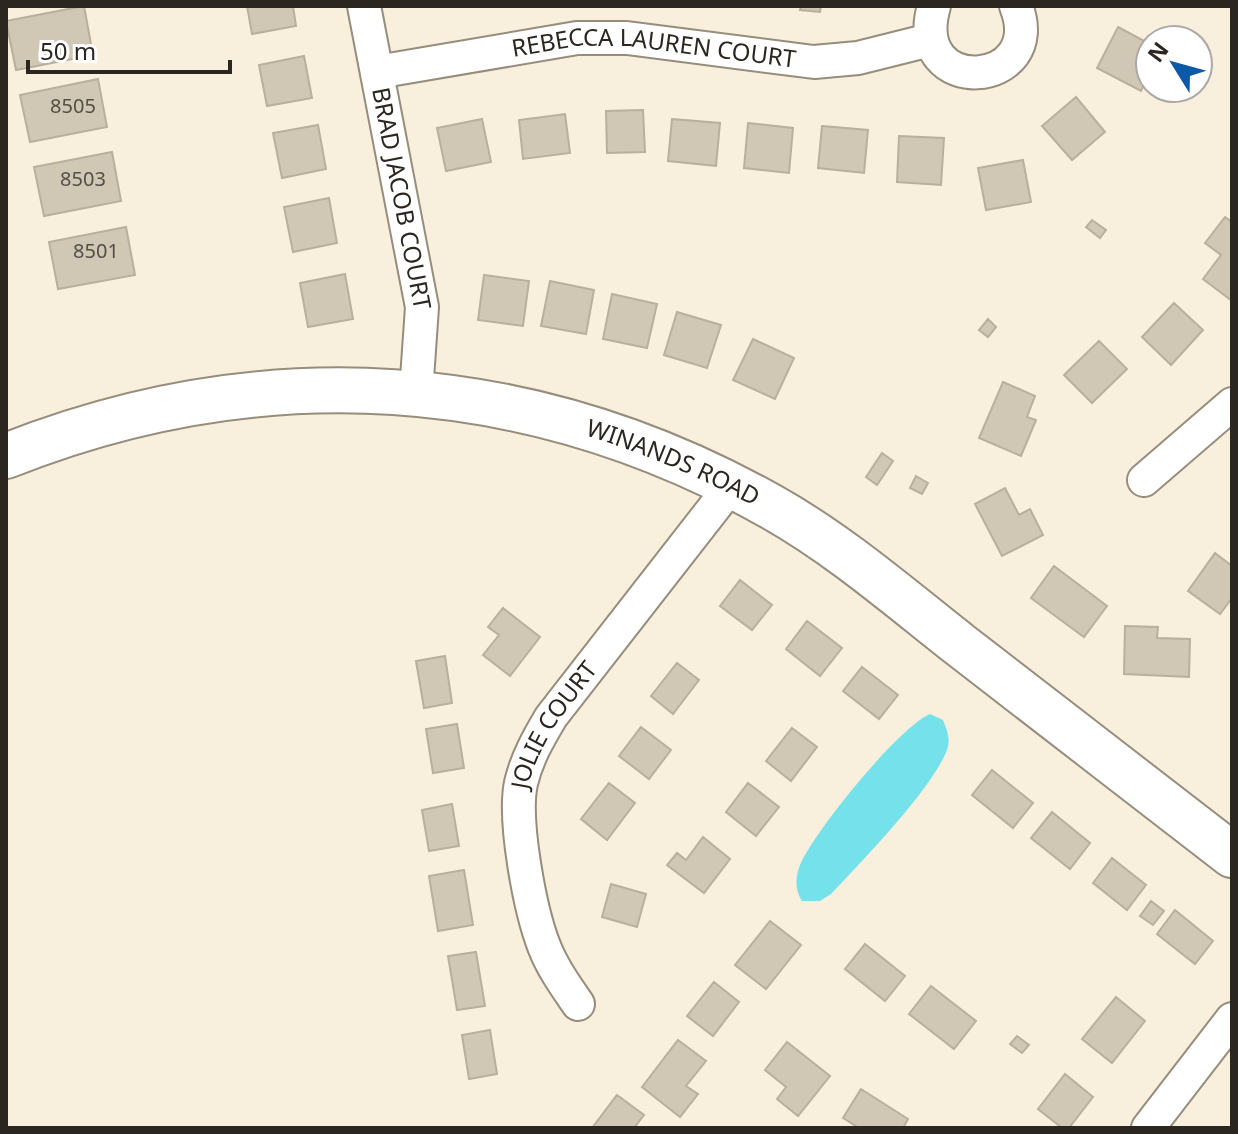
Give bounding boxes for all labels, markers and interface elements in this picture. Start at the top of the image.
street label: REBECCA LAUREN COURT [509,19,799,75]
scale bar [28,24,230,74]
north arrow [1134,24,1214,104]
text: 50 m [40,34,96,67]
text: N [1140,35,1175,68]
street label: BRAD JACOB COURT [365,84,440,313]
house number: 8505 [50,92,96,119]
house number: 8503 [60,165,106,192]
house number: 8501 [73,237,119,264]
street label: WINANDS ROAD [583,410,766,512]
street label: JOLIE COURT [502,653,604,793]

